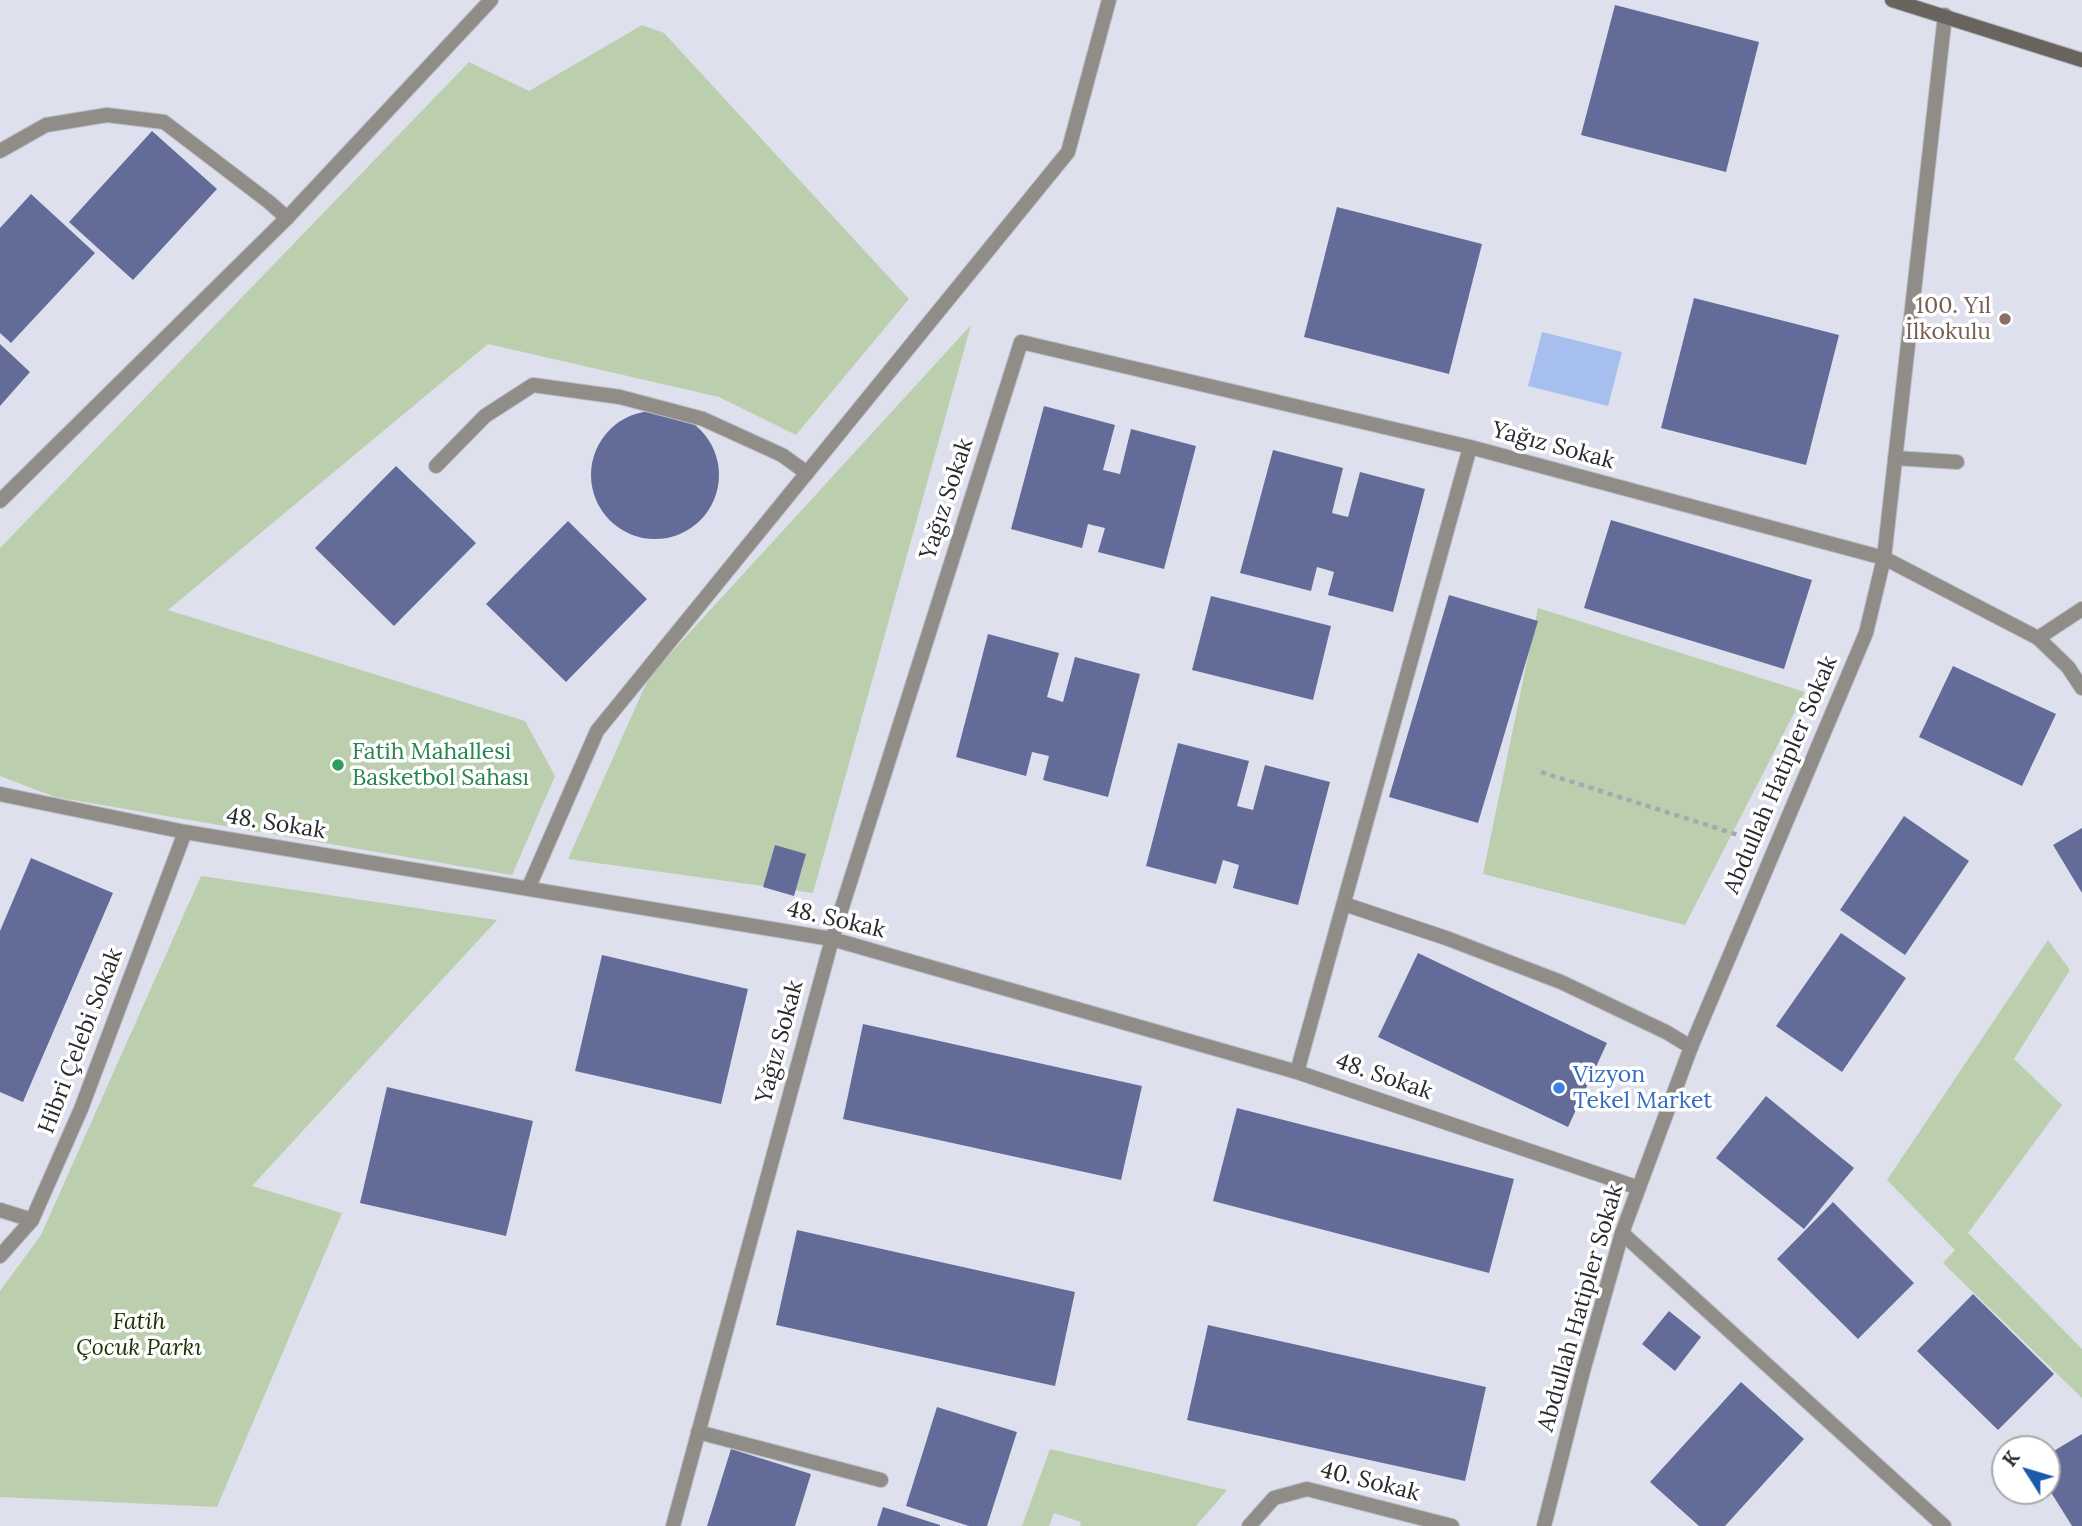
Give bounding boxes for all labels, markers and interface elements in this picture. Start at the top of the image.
place label: 100. Yıl İlkokulu [1905,292,1991,346]
marker: 100. Yıl İlkokulu [1997,311,2013,327]
street label: Yağız Sokak [1489,416,1617,476]
street label: Yağız Sokak [914,435,980,563]
street label: Abdullah Hatipler Sokak [1718,652,1844,898]
place label: Fatih Mahallesi Basketbol Sahası [352,738,529,792]
marker: Fatih Mahallesi Basketbol Sahası [330,757,346,773]
street label: 48. Sokak [224,803,328,845]
street label: 48. Sokak [784,895,888,945]
street label: Hibri Çelebi Sokak [33,944,129,1138]
street label: Yağız Sokak [750,978,810,1106]
street label: 48. Sokak [1332,1048,1436,1106]
place label: Vizyon Tekel Market [1573,1061,1712,1115]
marker: Vizyon Tekel Market [1551,1080,1567,1096]
street label: Abdullah Hatipler Sokak [1532,1181,1630,1435]
park label: Fatih Çocuk Parkı [76,1308,202,1362]
north arrow [1991,1435,2061,1505]
text: K [1997,1446,2024,1471]
street label: 40. Sokak [1318,1456,1422,1508]

